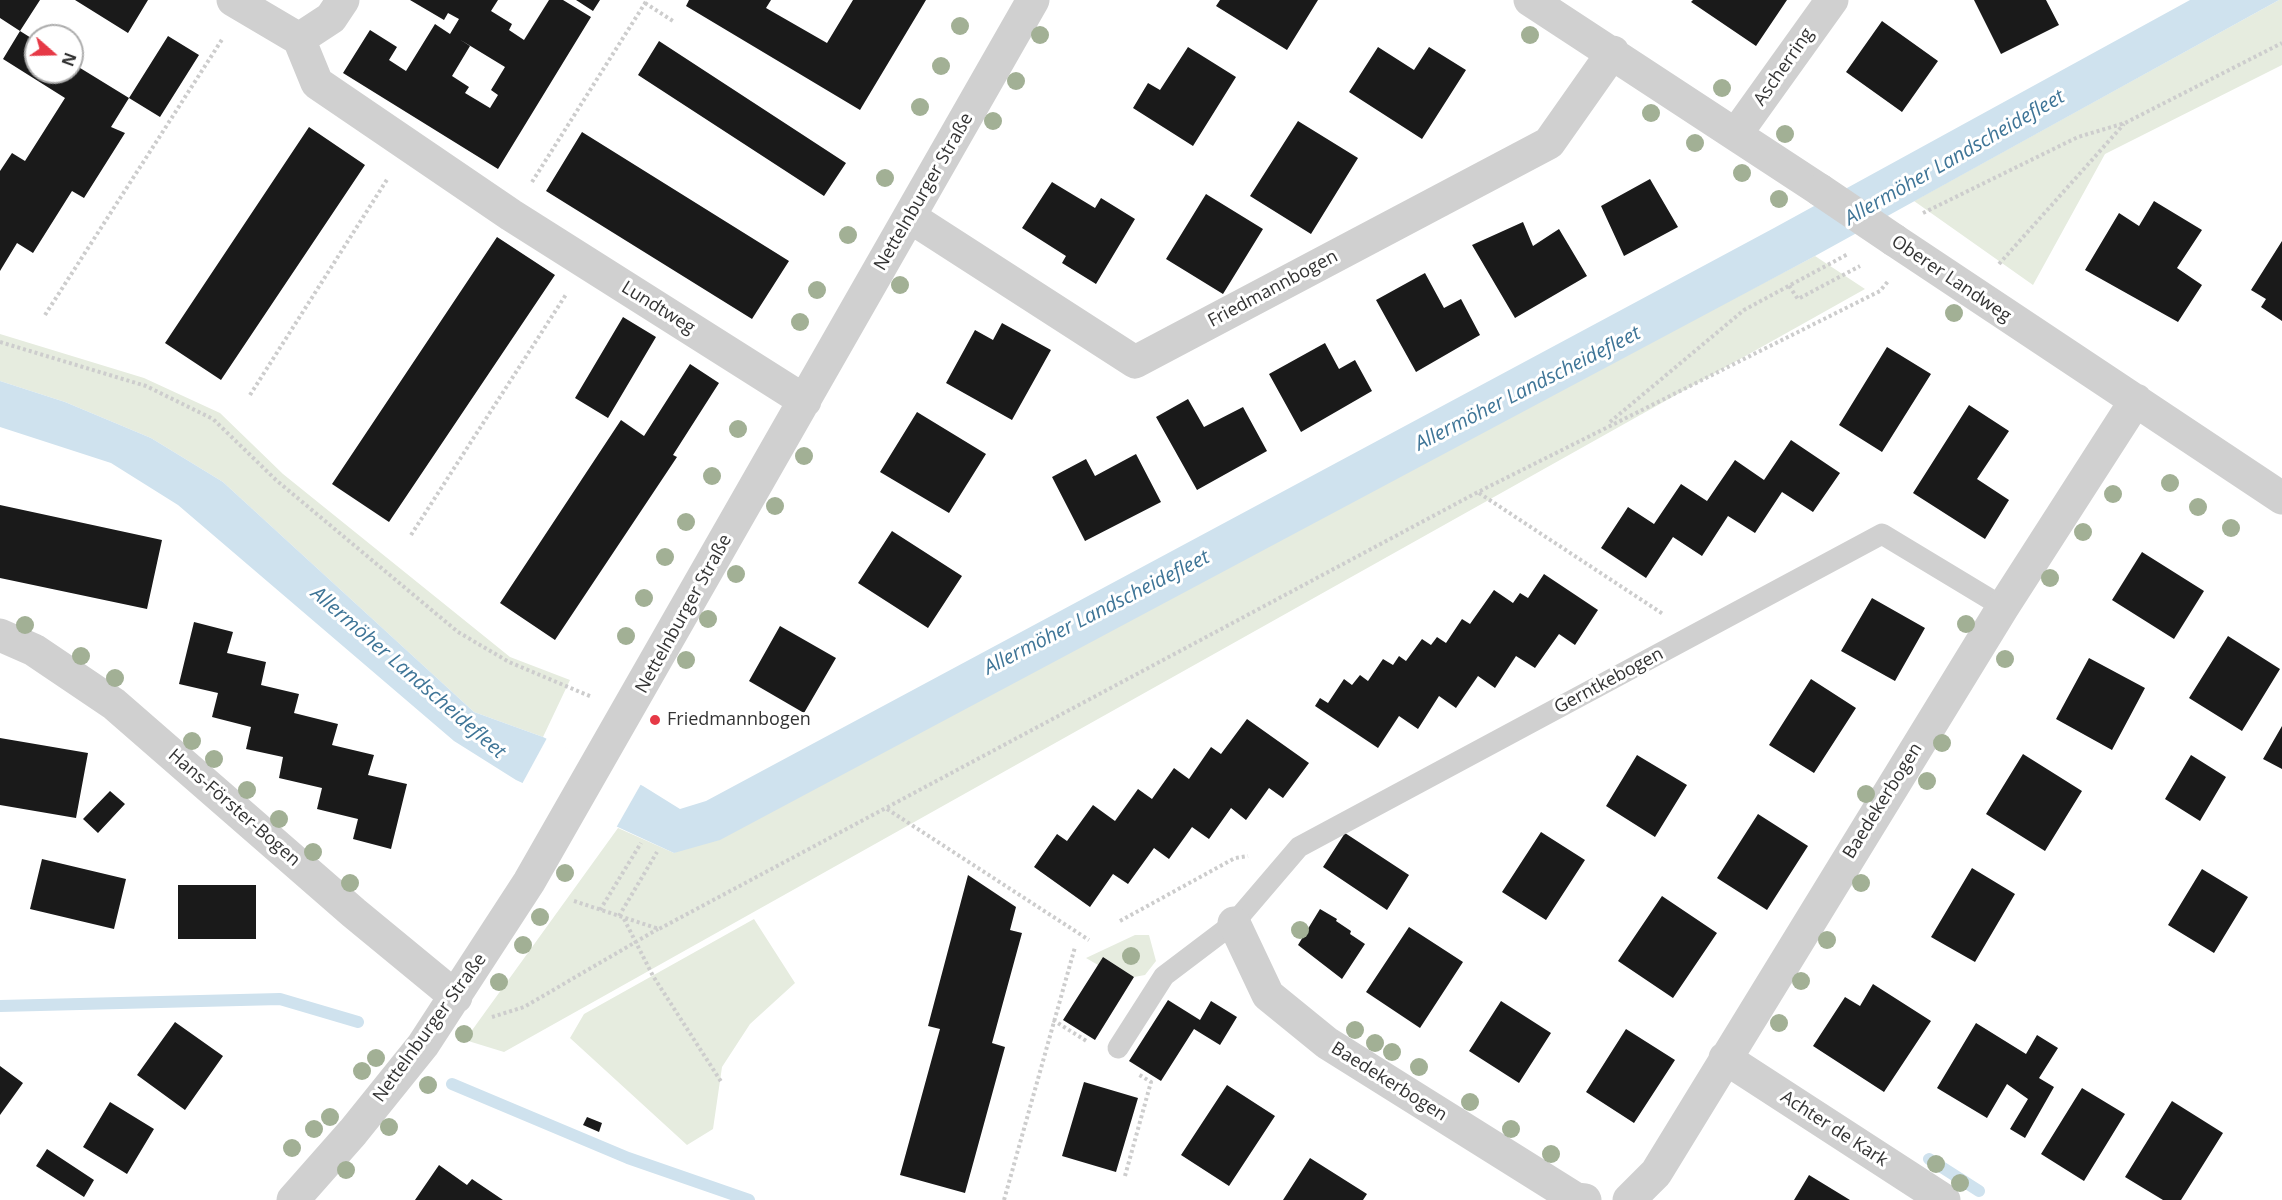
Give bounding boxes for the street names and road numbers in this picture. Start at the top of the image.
street label: Ascherring [1749,24,1819,110]
street label: Nettelnburger Straße [870,109,978,275]
street label: Oberer Landweg [1887,231,2015,327]
street label: Friedmannbogen [1204,246,1342,332]
street label: Lundtweg [617,277,699,339]
street label: Nettelnburger Straße [631,531,737,697]
street label: Gerntkebogen [1551,643,1667,719]
street label: Baedekerbogen [1839,739,1927,863]
street label: Hans-Förster-Bogen [164,745,304,871]
street label: Nettelnburger Straße [369,949,491,1107]
street label: Baedekerbogen [1327,1038,1451,1126]
street label: Achter de Kark [1776,1086,1892,1172]

